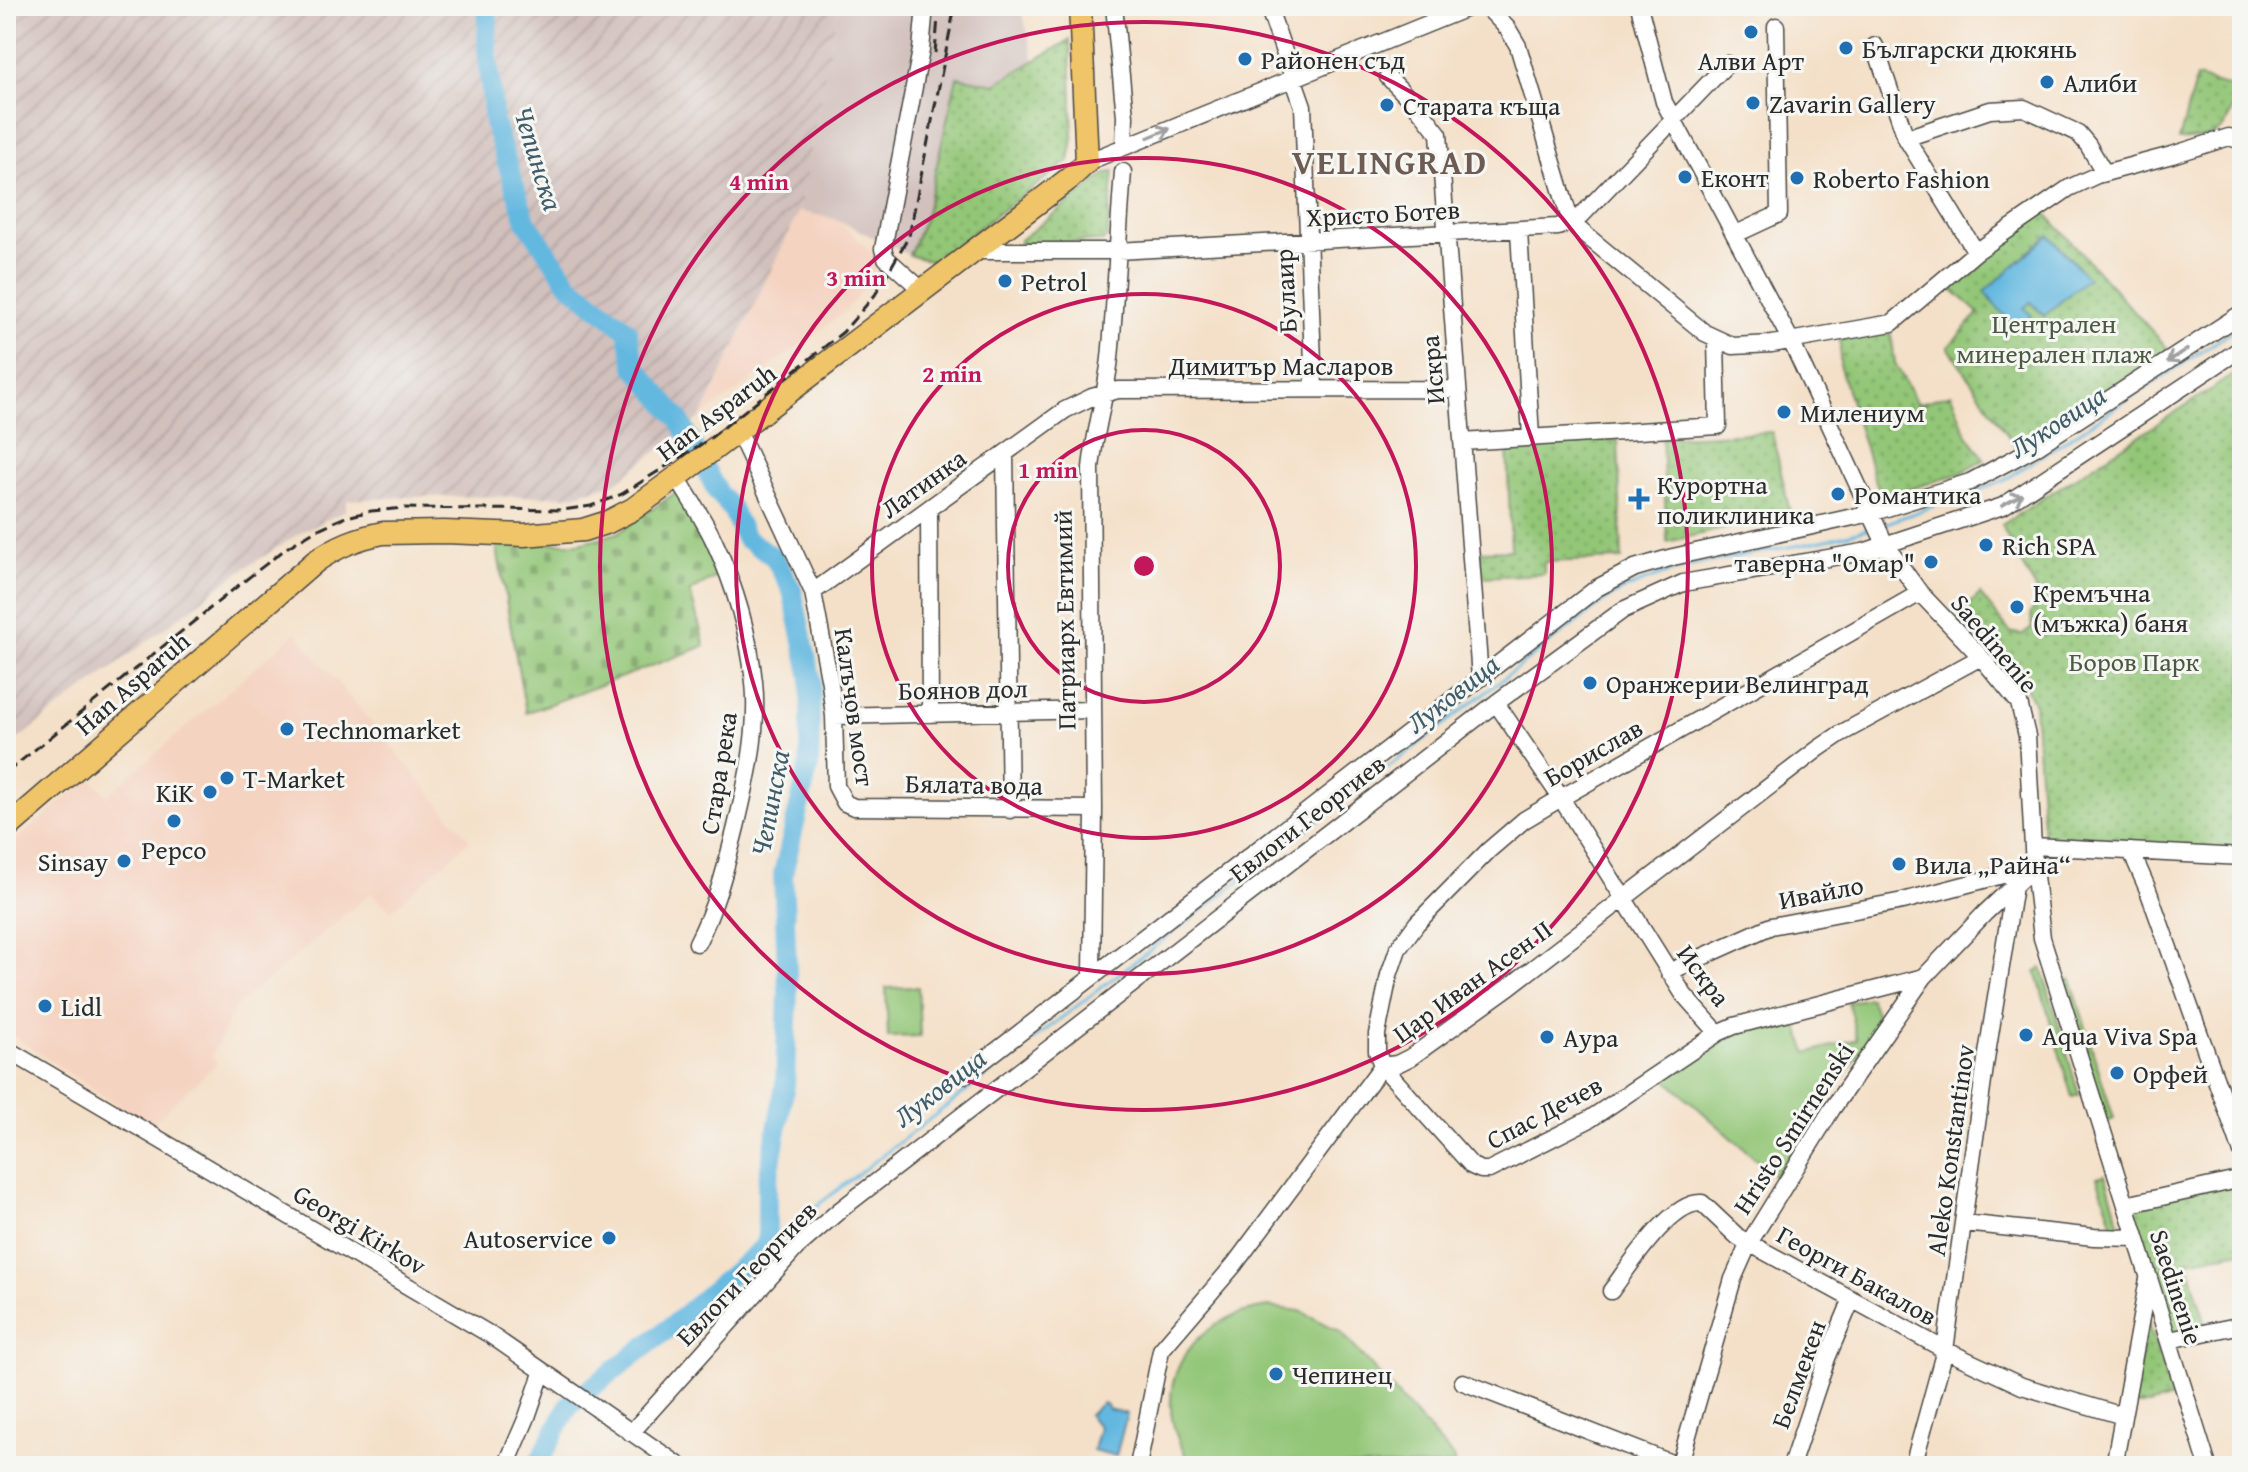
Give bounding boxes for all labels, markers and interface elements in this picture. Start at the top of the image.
marker: Алви Арт [1742,23,1760,41]
place label: Български дюкянь [1862,29,2077,68]
marker: Български дюкянь [1837,39,1855,57]
place label: Районен съд [1261,40,1405,79]
place label: Алви Арт [1698,41,1805,80]
marker: Районен съд [1236,50,1254,68]
place label: Алиби [2063,63,2137,102]
marker: Алиби [2038,73,2056,91]
place label: Zavarin Gallery [1769,84,1936,123]
place label: Старата къща [1403,86,1561,125]
marker: Zavarin Gallery [1744,94,1762,112]
marker: Старата къща [1378,96,1396,114]
water label: Чепинска [504,101,574,215]
one-way arrow [1146,124,1171,139]
district label: VELINGRAD [1292,137,1488,186]
place label: Еконт [1701,158,1769,197]
place label: Roberto Fashion [1813,159,1990,198]
text: 4 min [729,164,789,199]
marker: Еконт [1676,168,1694,186]
marker: Roberto Fashion [1788,169,1806,187]
street label: Христо Ботев [1305,189,1461,237]
street label: Булаир [1263,248,1307,334]
text: 3 min [826,260,886,295]
place label: Petrol [1021,262,1087,301]
marker: Petrol [996,272,1014,290]
park label: Централен минерален плаж [1956,304,2152,373]
street label: Искра [1410,333,1454,406]
street label: Димитър Масларов [1168,346,1393,385]
one-way arrow [2166,347,2188,364]
street label: Han Asparuh [648,354,785,470]
text: 2 min [922,356,982,391]
water label: Луковица [2000,374,2114,468]
place label: Милениум [1800,393,1925,432]
marker: Милениум [1775,403,1793,421]
street label: Латинка [872,438,975,528]
text: 1 min [1018,452,1078,487]
place label: Курортна поликлиника [1657,465,1815,534]
place label: Романтика [1854,475,1982,514]
marker: Романтика [1829,485,1847,503]
marker: Курортна поликлиника [1628,488,1650,510]
one-way arrow [1999,492,2023,508]
street label: Патриарх Евтимий [1043,510,1085,730]
place label: Rich SPA [2002,526,2097,565]
marker: Rich SPA [1977,536,1995,554]
place label: таверна "Омар" [1734,543,1915,582]
centre of rings [1130,552,1158,580]
marker: таверна "Омар" [1922,553,1940,571]
place label: Кремъчна (мъжка) баня [2033,573,2188,642]
street label: Saedinenie [1942,585,2048,701]
marker: Кремъчна (мъжка) баня [2008,598,2026,616]
street label: Han Asparuh [66,622,199,744]
street label: Калъчов мост [825,625,885,789]
park label: Боров Парк [2069,642,2200,681]
water label: Луковица [1397,643,1507,742]
place label: Оранжерии Велинград [1606,664,1869,703]
street label: Боянов дол [898,668,1028,710]
marker: Оранжерии Велинград [1581,674,1599,692]
street label: Стара река [689,708,747,837]
street label: Борислав [1536,708,1650,796]
place label: Technomarket [303,710,461,749]
marker: Technomarket [278,720,296,738]
street label: Евлоги Георгиев [1221,744,1393,892]
water label: Чепинска [739,746,799,860]
place label: T-Market [243,759,345,798]
street label: Бялата вода [905,763,1044,805]
marker: T-Market [218,769,236,787]
place label: KiK [156,773,195,812]
marker: KiK [201,783,219,801]
marker: Pepco [165,812,183,830]
place label: Pepco [142,830,207,869]
place label: Sinsay [38,842,108,881]
place label: Вила „Райна“ [1915,845,2071,884]
marker: Sinsay [115,852,133,870]
marker: Вила „Райна“ [1890,855,1908,873]
street label: Ивайло [1775,865,1867,919]
street label: Цар Иван Асен II [1384,910,1560,1052]
street label: Искра [1668,936,1741,1015]
place label: Lidl [61,987,102,1026]
marker: Lidl [36,997,54,1015]
place label: Aqua Viva Spa [2042,1016,2198,1055]
place label: Аура [1563,1018,1619,1057]
marker: Aqua Viva Spa [2017,1026,2035,1044]
marker: Аура [1538,1028,1556,1046]
street label: Hristo Smirnenski [1723,1034,1863,1222]
water label: Луковица [884,1037,994,1136]
street label: Aleko Konstantinov [1916,1042,1984,1258]
place label: Орфей [2133,1054,2208,1093]
marker: Орфей [2108,1064,2126,1082]
street label: Спас Дечев [1479,1065,1609,1159]
street label: Georgi Kirkov [286,1174,434,1284]
street label: Евлоги Георгиев [666,1191,826,1355]
street label: Георги Бакалов [1770,1215,1944,1335]
place label: Autoservice [464,1219,593,1258]
street label: Saedinenie [2140,1224,2214,1350]
marker: Autoservice [600,1229,618,1247]
street label: Белмекен [1760,1314,1836,1434]
place label: Чепинец [1292,1355,1392,1394]
marker: Чепинец [1267,1365,1285,1383]

